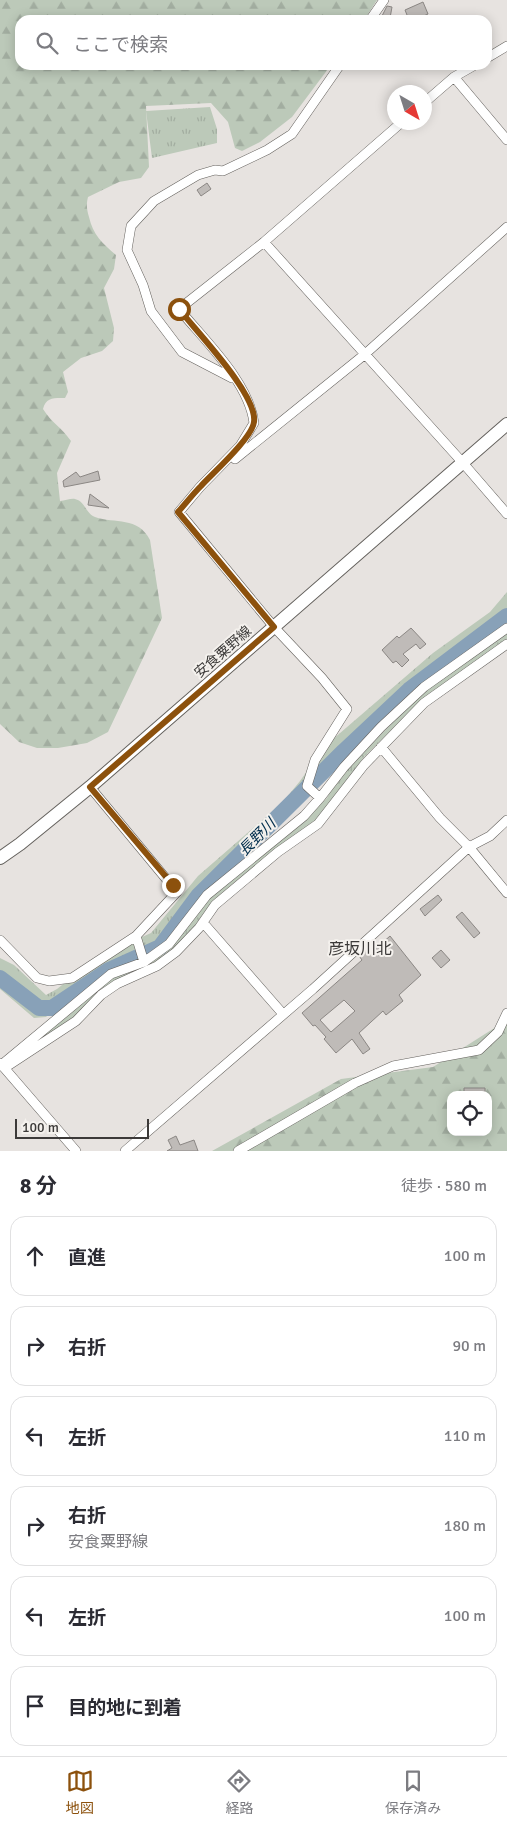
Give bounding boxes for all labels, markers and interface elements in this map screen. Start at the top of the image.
search box [15,15,492,70]
icon: search [33,29,61,57]
text: ここで検索 [73,33,168,57]
north arrow [387,85,432,130]
route start [168,298,191,321]
street label: 安食粟野線 [191,623,255,681]
water label: 長野川 [235,813,281,859]
route end [162,874,185,897]
district label: 彦坂川北 [328,939,392,959]
map controls [447,1091,492,1136]
button: locate [447,1091,492,1136]
scale bar [15,1116,149,1139]
text: 100 m [22,1119,59,1136]
text: 8 分 [20,1173,57,1199]
text: 徒歩 · 580 m [401,1176,487,1196]
icon: ahead [21,1242,49,1270]
text: 直進 [68,1246,106,1270]
text: 100 m [444,1246,486,1266]
icon: right [21,1332,49,1360]
text: 右折 [68,1336,106,1360]
text: 90 m [452,1336,486,1356]
icon: left [21,1422,49,1450]
text: 左折 [68,1426,106,1450]
text: 110 m [444,1426,486,1446]
text: 右折 [68,1504,106,1528]
icon: right [21,1512,49,1540]
text: 180 m [444,1516,486,1536]
text: 安食粟野線 [68,1532,148,1552]
icon: left [21,1602,49,1630]
text: 左折 [68,1606,106,1630]
text: 100 m [444,1606,486,1626]
icon: arrive [21,1692,49,1720]
text: 目的地に到着 [68,1696,182,1720]
tab: 地図 [66,1767,94,1817]
tab: 経路 [225,1767,253,1817]
tab: 保存済み [385,1767,441,1817]

